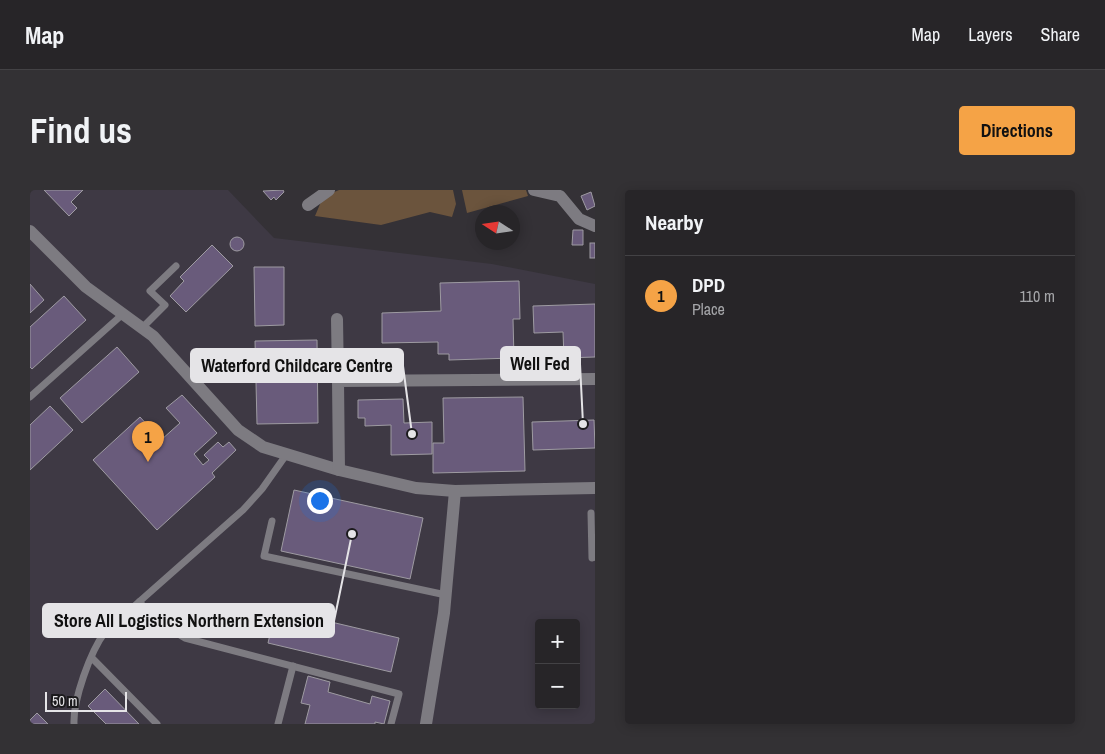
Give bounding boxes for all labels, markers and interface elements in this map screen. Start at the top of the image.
text: Map [25,19,64,51]
text: Map [912,22,940,47]
text: Layers [968,22,1013,47]
text: Share [1041,22,1080,47]
button: Directions [959,106,1075,155]
text: Find us [30,107,132,154]
north arrow [475,205,520,250]
text: Nearby [645,208,703,237]
text: DPD [692,272,725,298]
text: 1 [657,285,665,307]
text: 110 m [1019,285,1055,307]
text: Place [692,298,725,320]
callout: Well Fed [501,347,580,380]
callout: Waterford Childcare Centre [191,349,403,382]
text: Well Fed [510,351,570,376]
text: Waterford Childcare Centre [201,353,393,378]
pin: 1 [132,421,164,462]
your location [307,488,333,514]
callout: Store All Logistics Northern Extension [43,604,334,637]
text: Store All Logistics Northern Extension [54,608,324,633]
map controls [535,619,580,709]
button: + [535,619,580,664]
button: − [535,664,580,709]
scale bar [45,689,128,712]
text: 50 m [52,692,78,710]

